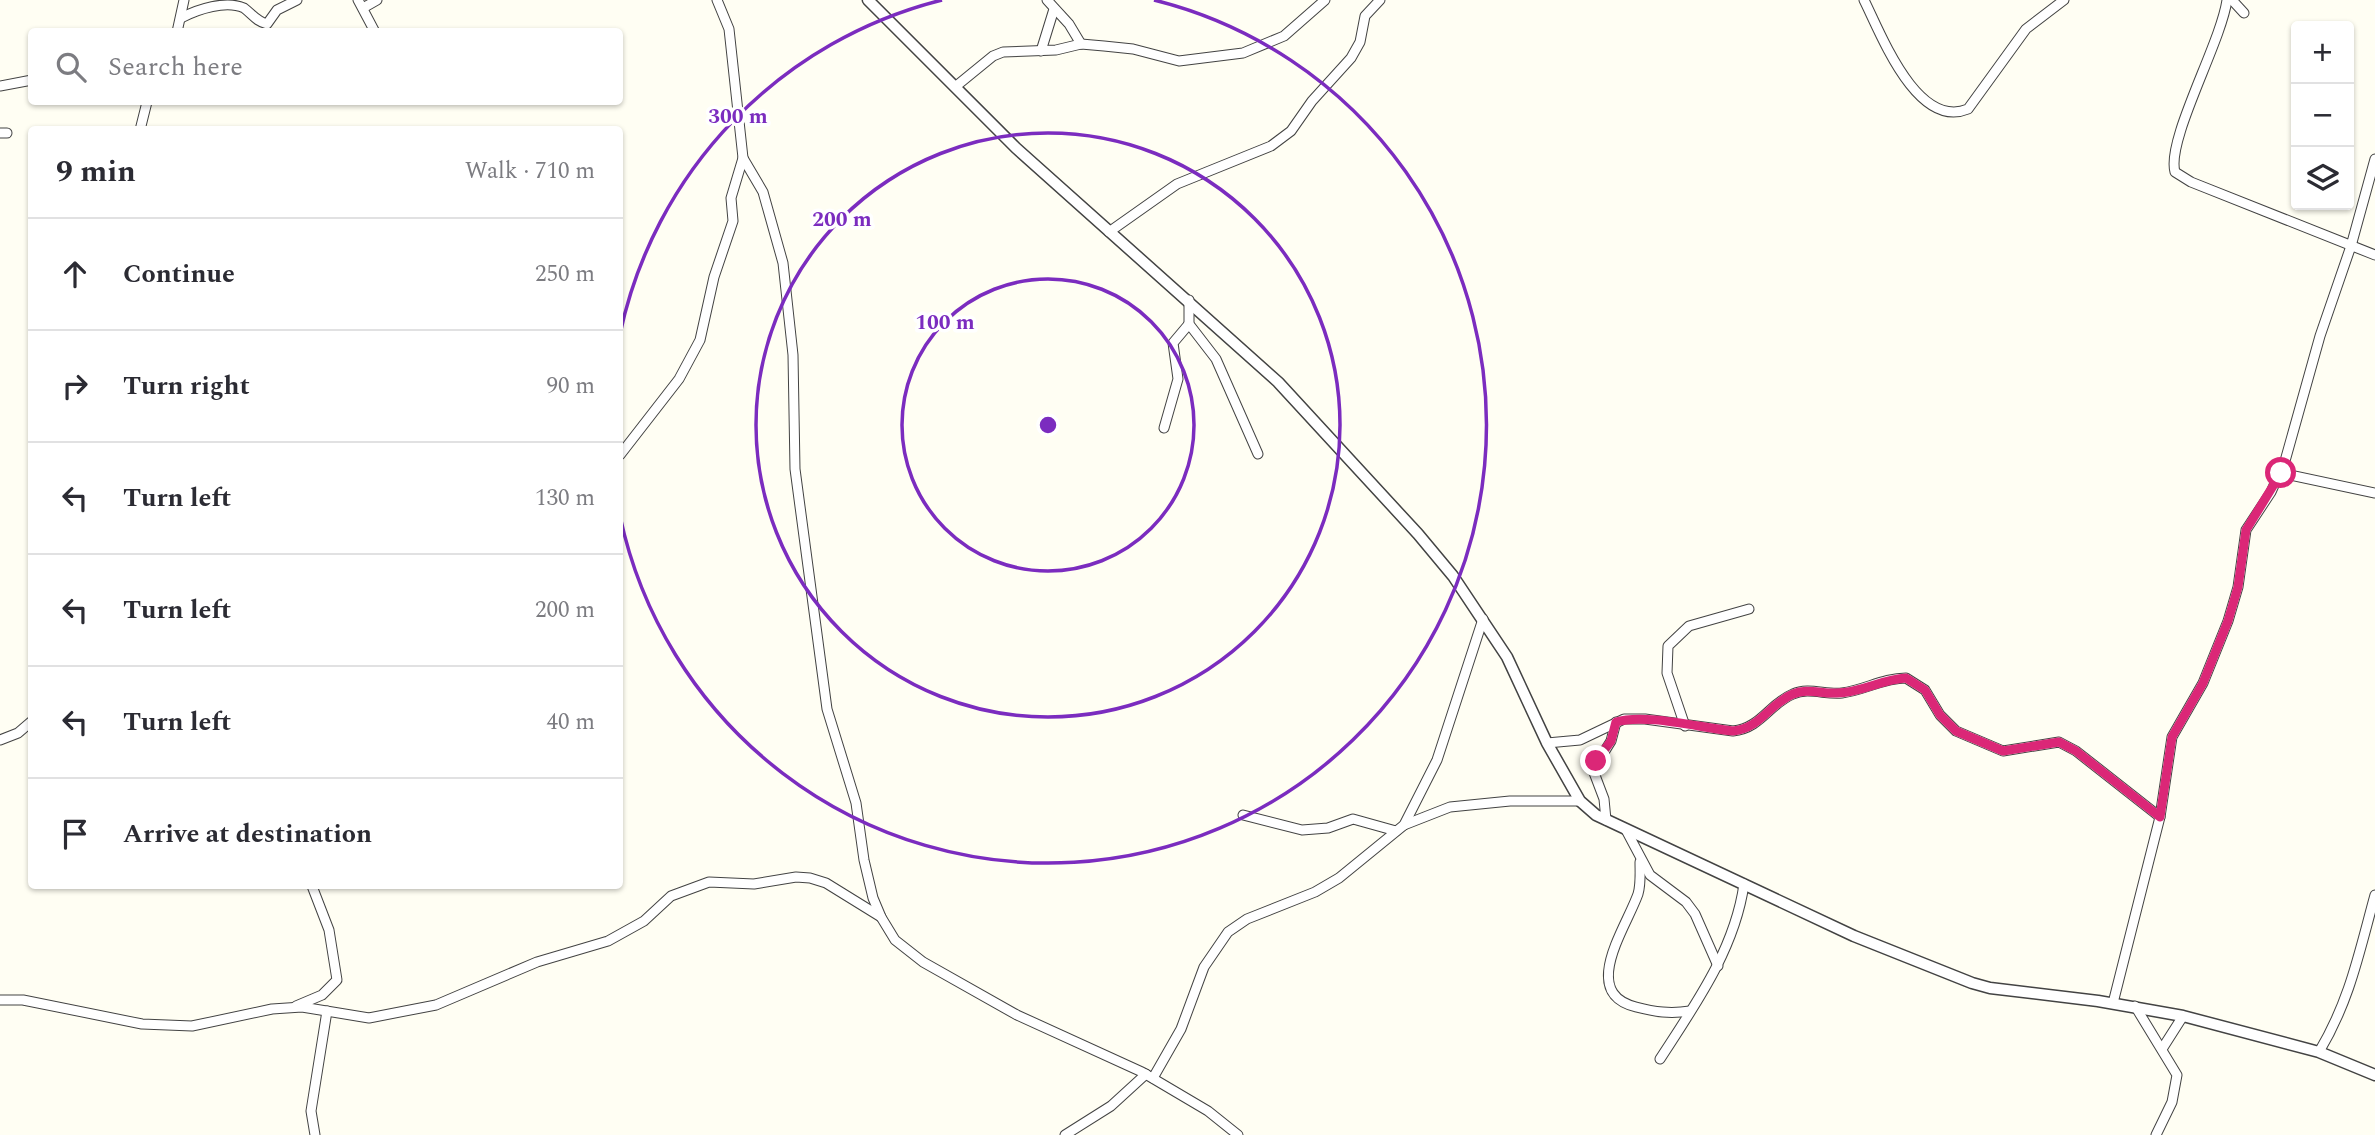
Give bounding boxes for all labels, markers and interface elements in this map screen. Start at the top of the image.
map controls [2291,21,2354,210]
button: + [2291,21,2354,84]
search box [28,28,623,105]
text: Search here [108,47,243,87]
icon: search [52,48,90,86]
button: − [2291,84,2354,147]
text: 300 m [708,101,768,133]
button: layers [2291,147,2354,210]
text: 9 min [56,149,136,195]
text: Walk · 710 m [465,154,595,189]
text: 200 m [812,204,872,236]
text: Continue [123,254,235,294]
icon: ahead [56,255,94,293]
text: 250 m [535,257,595,292]
text: 100 m [915,307,975,339]
text: Turn right [123,366,250,406]
icon: right [56,367,94,405]
text: 90 m [546,369,595,404]
centre of rings [1036,413,1060,437]
route start [2265,457,2296,488]
text: Turn left [123,478,231,518]
icon: left [56,479,94,517]
text: 130 m [535,481,595,516]
text: Turn left [123,590,231,630]
icon: left [56,591,94,629]
text: 200 m [535,593,595,628]
text: Turn left [123,702,231,742]
icon: left [56,703,94,741]
text: 40 m [546,705,595,740]
route end [1580,745,1611,776]
text: Arrive at destination [123,814,372,854]
icon: arrive [56,815,94,853]

